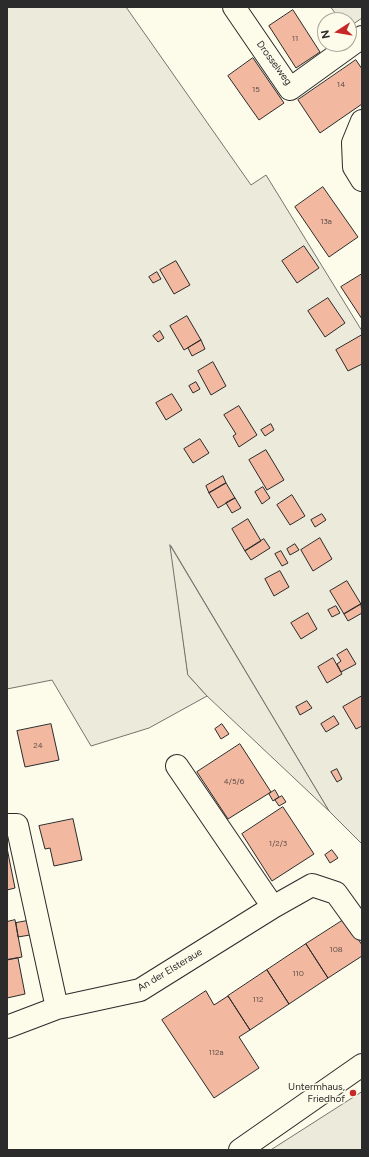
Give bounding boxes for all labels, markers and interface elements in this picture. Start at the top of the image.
north arrow [317,12,357,52]
text: N [319,29,333,40]
house number: 11 [292,34,298,44]
street label: Drosselweg [254,38,294,88]
house number: 14 [337,80,345,90]
house number: 15 [252,85,260,95]
house number: 13a [320,217,332,227]
house number: 24 [33,741,43,751]
house number: 4/5/6 [224,777,244,787]
house number: 1/2/3 [269,839,287,849]
house number: 108 [329,945,343,955]
street label: An der Elsteraue [135,946,205,994]
house number: 110 [292,969,304,979]
house number: 112 [252,995,264,1005]
house number: 112a [208,1048,224,1058]
place label: Untermhaus, Friedhof [288,1081,345,1104]
marker: Untermhaus, Friedhof [348,1088,358,1098]

